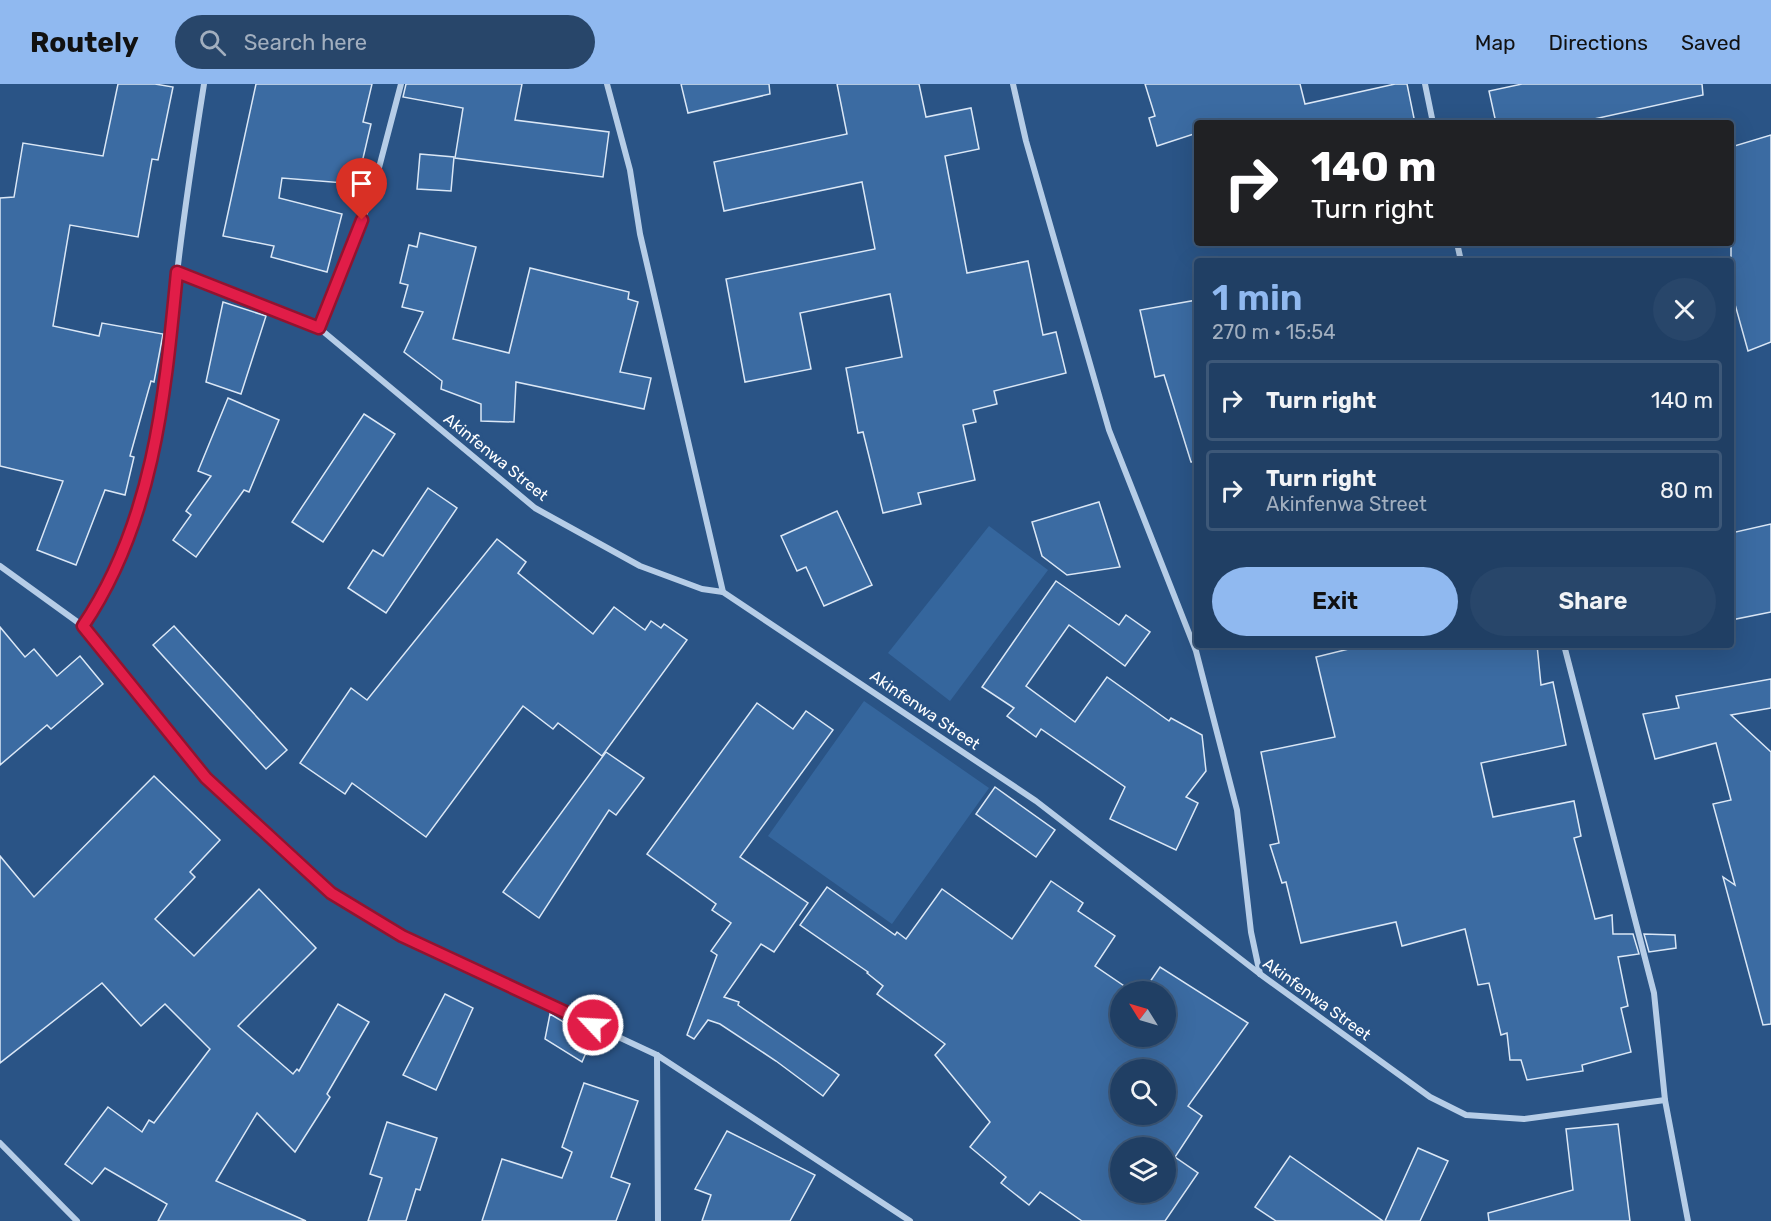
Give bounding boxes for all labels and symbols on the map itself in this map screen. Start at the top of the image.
pin [336,158,387,220]
street label: Akinfenwa Street [440,409,552,505]
street label: Akinfenwa Street [866,666,984,754]
street label: Akinfenwa Street [1259,954,1375,1044]
north arrow [1110,981,1176,1047]
position arrow [561,993,625,1057]

